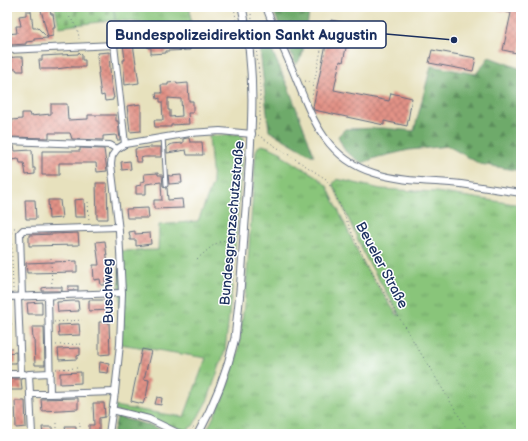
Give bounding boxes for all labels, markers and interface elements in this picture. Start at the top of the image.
callout: Bundespolizeidirektion Sankt Augustin [107,21,386,48]
text: Bundespolizeidirektion Sankt Augustin [115,26,377,45]
street label: Bundesgrenzschutzstraße [216,140,248,306]
street label: Beueler Straße [352,219,412,311]
street label: Buschweg [99,258,117,324]

